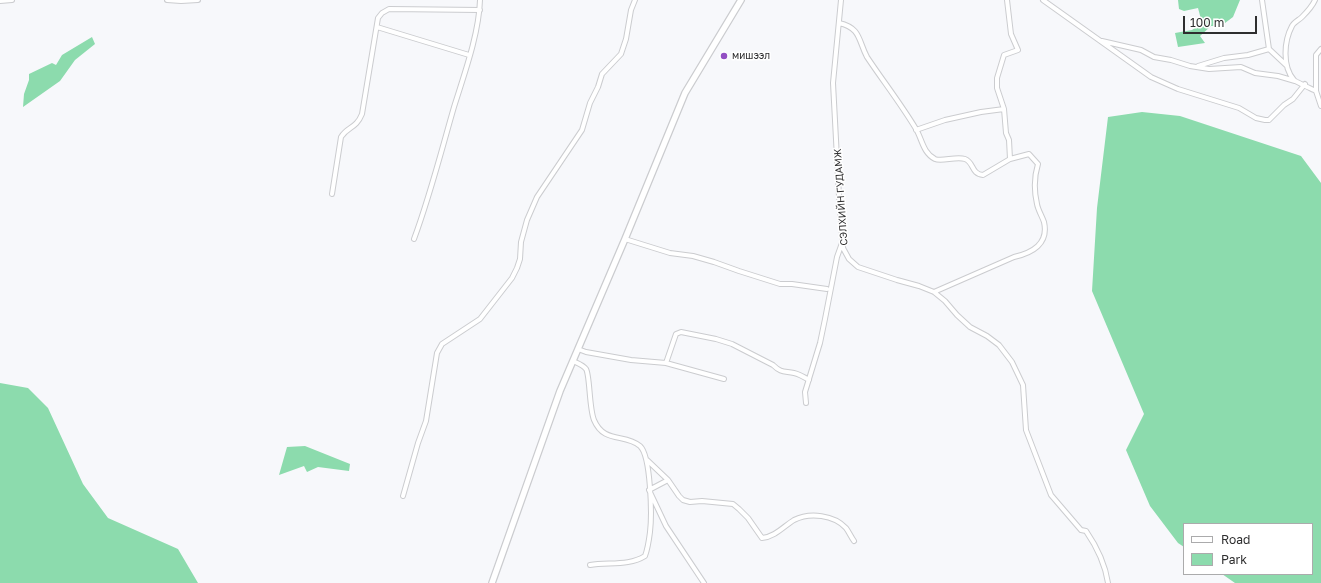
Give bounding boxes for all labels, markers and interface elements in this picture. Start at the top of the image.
scale bar [1185,8,1259,34]
text: 100 m [1190,15,1224,30]
place label: мишээл [732,50,770,62]
marker: мишээл [719,51,729,61]
street label: СЭЛХИЙН ГУДАМЖ [832,148,850,246]
legend [1183,523,1313,575]
text: Road [1221,532,1250,547]
text: Park [1221,552,1247,567]

